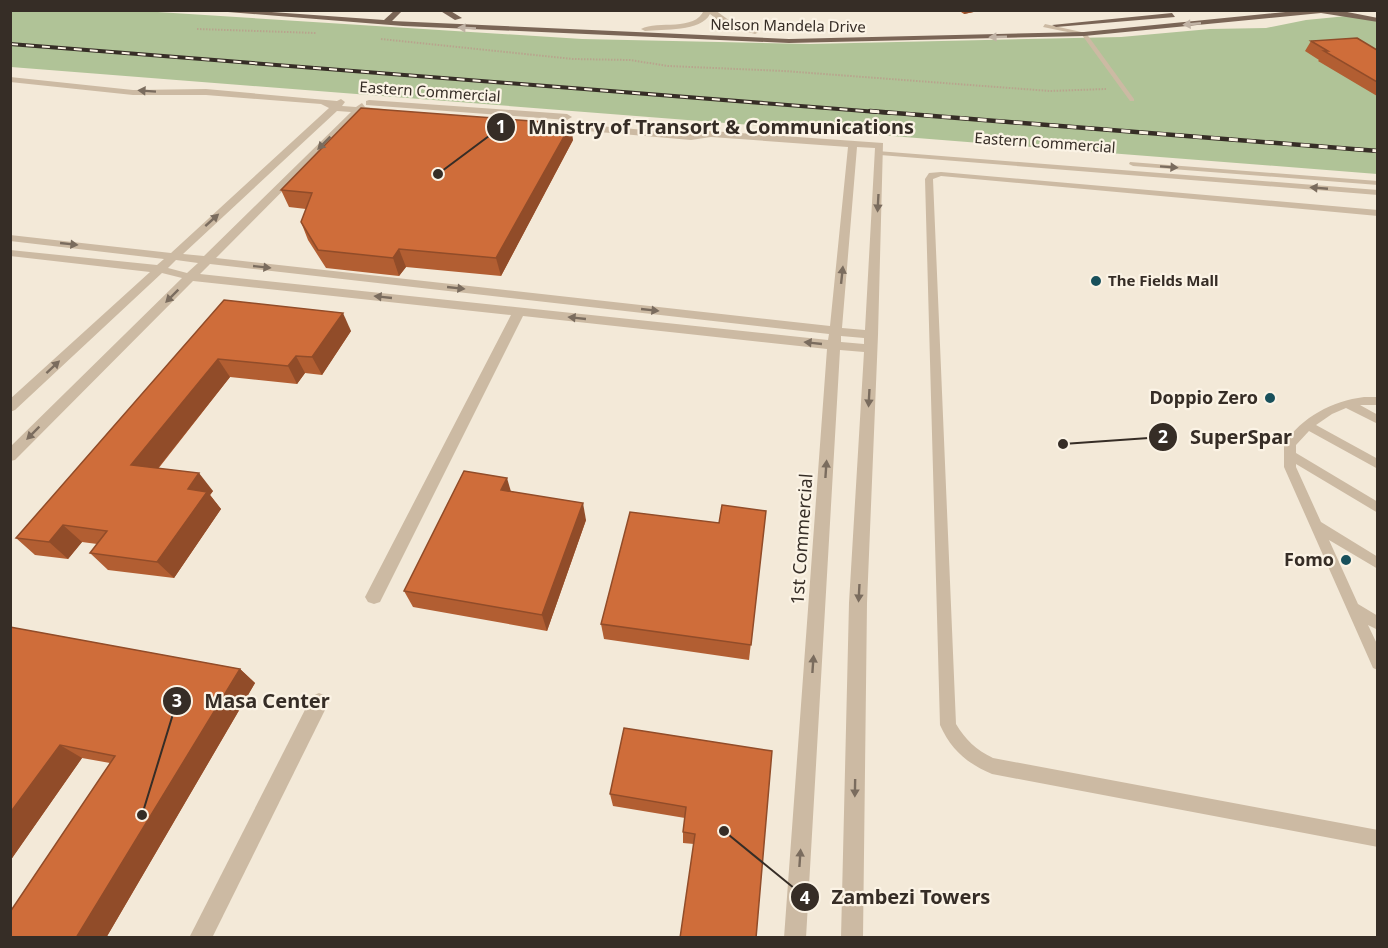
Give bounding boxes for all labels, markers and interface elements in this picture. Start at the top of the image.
street label: Nelson Mandela Drive [710,14,866,36]
one-way arrow [1183,19,1202,29]
one-way arrow [458,23,477,32]
one-way arrow [988,33,1007,42]
street label: Eastern Commercial [359,76,501,106]
one-way arrow [138,87,157,96]
callout: Mnistry of Transort & Communications [486,108,926,146]
text: Mnistry of Transort & Communications [528,113,914,140]
text: 1 [496,114,506,138]
street label: Eastern Commercial [974,127,1116,157]
one-way arrow [317,135,331,149]
one-way arrow [1160,162,1179,172]
one-way arrow [1310,183,1329,193]
one-way arrow [874,194,883,213]
one-way arrow [204,214,218,228]
one-way arrow [59,239,78,249]
one-way arrow [253,262,272,272]
one-way arrow [837,265,847,284]
place label: The Fields Mall [1108,270,1218,290]
marker: The Fields Mall [1089,274,1103,288]
one-way arrow [447,284,466,293]
one-way arrow [164,289,179,303]
one-way arrow [374,292,393,302]
one-way arrow [640,305,659,315]
one-way arrow [568,313,587,323]
one-way arrow [803,338,822,348]
one-way arrow [46,360,61,374]
place label: Doppio Zero [1149,385,1258,409]
one-way arrow [864,389,873,408]
marker: Doppio Zero [1263,391,1277,405]
callout: SuperSpar [1148,418,1304,456]
text: SuperSpar [1190,423,1292,450]
text: 2 [1158,424,1168,448]
one-way arrow [27,426,41,440]
one-way arrow [821,460,831,479]
street label: 1st Commercial [784,473,818,605]
place label: Fomo [1284,547,1334,571]
marker: Fomo [1339,553,1353,567]
one-way arrow [854,583,863,602]
one-way arrow [808,654,818,673]
callout: Masa Center [162,682,342,720]
text: Masa Center [204,687,330,714]
text: 3 [172,688,182,712]
one-way arrow [850,778,860,797]
one-way arrow [795,849,805,868]
callout: Zambezi Towers [790,878,1003,916]
text: Zambezi Towers [832,883,990,910]
text: 4 [800,885,810,909]

